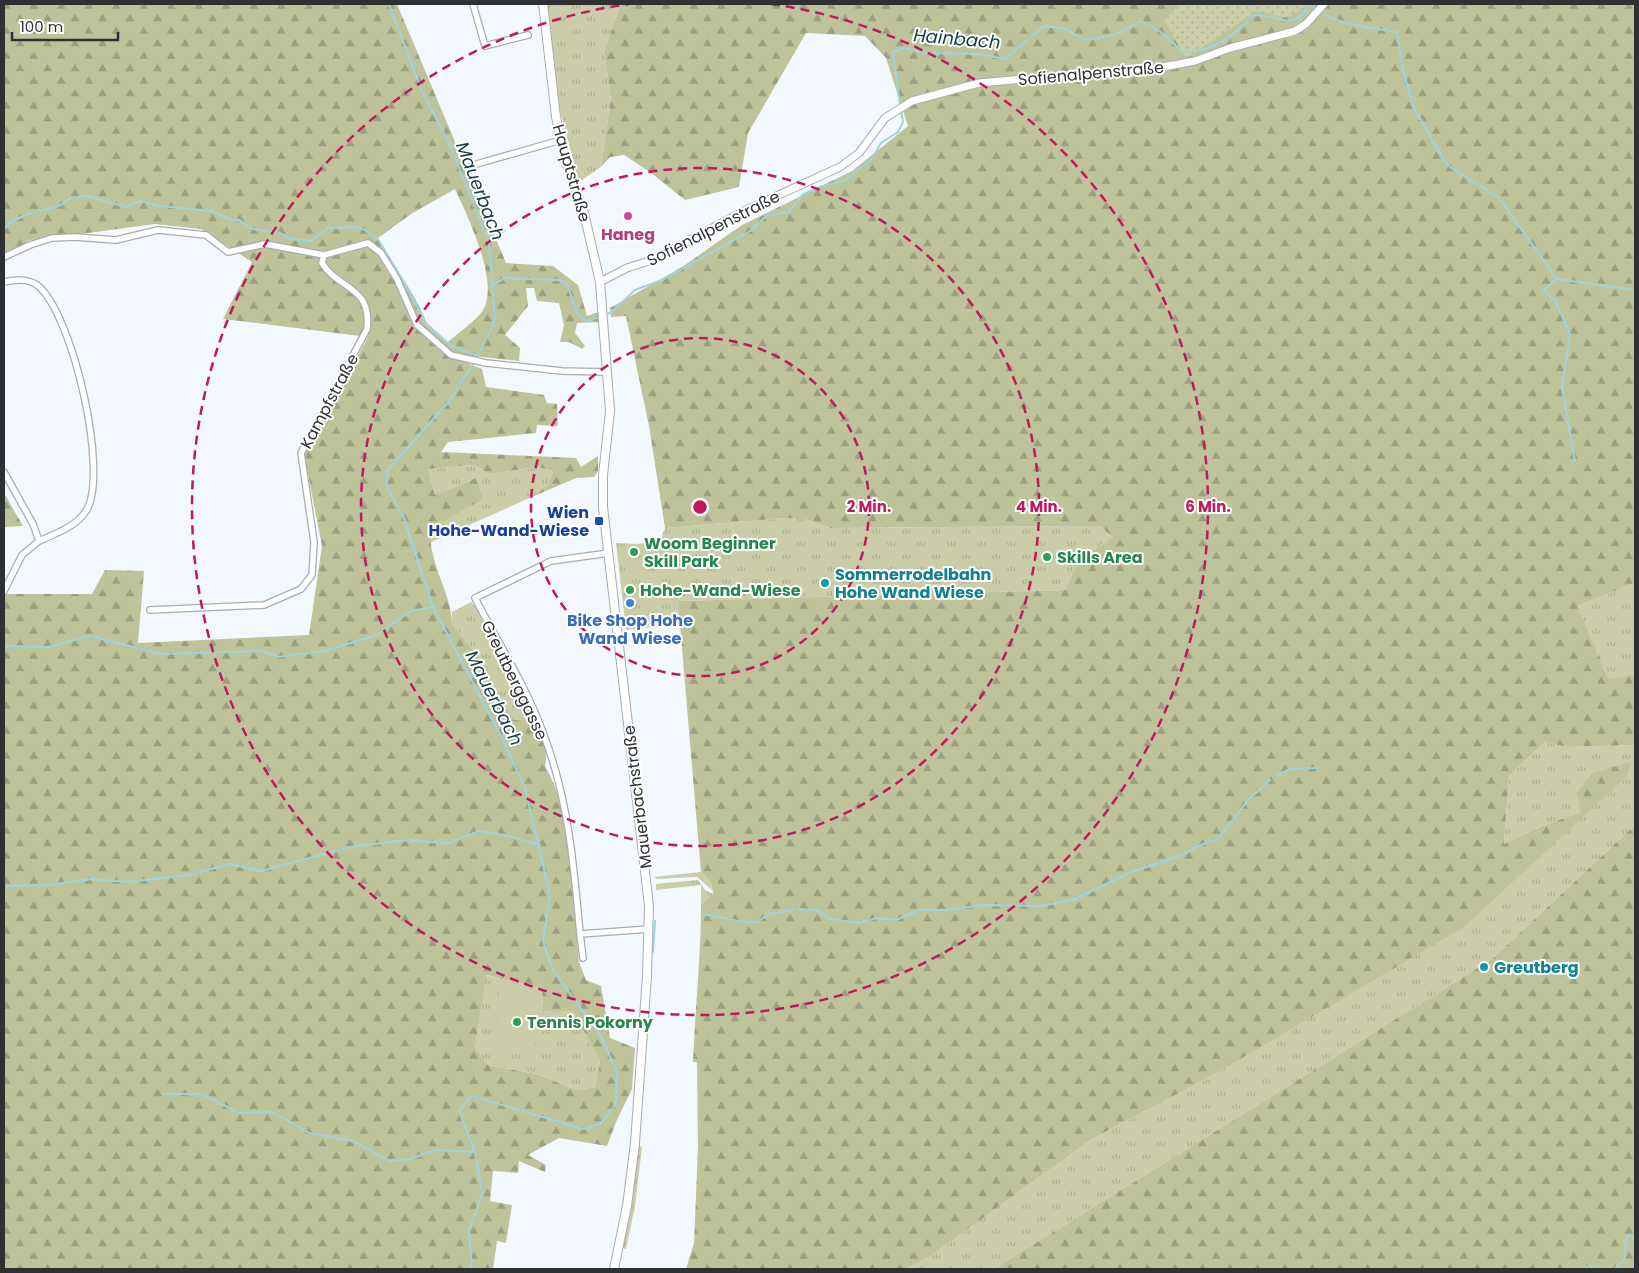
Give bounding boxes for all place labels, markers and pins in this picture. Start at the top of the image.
marker: Haneg [622,210,634,222]
place label: Haneg [601,223,655,246]
centre of rings [691,498,709,516]
place label: Wien Hohe-Wand-Wiese [428,501,589,542]
marker: Wien Hohe-Wand-Wiese [593,515,605,527]
place label: Woom Beginner Skill Park [644,532,776,573]
marker: Woom Beginner Skill Park [628,546,640,558]
place label: Skills Area [1057,546,1143,569]
marker: Skills Area [1041,551,1053,563]
place label: Sommerrodelbahn Hohe Wand Wiese [835,563,991,604]
marker: Sommerrodelbahn Hohe Wand Wiese [819,577,831,589]
place label: Hohe-Wand-Wiese [640,579,801,602]
marker: Hohe-Wand-Wiese [624,584,636,596]
marker: Bike Shop Hohe Wand Wiese [624,597,636,609]
place label: Bike Shop Hohe Wand Wiese [567,609,693,650]
place label: Greutberg [1494,956,1579,979]
marker: Greutberg [1478,961,1490,973]
place label: Tennis Pokorny [527,1011,654,1034]
marker: Tennis Pokorny [511,1016,523,1028]

